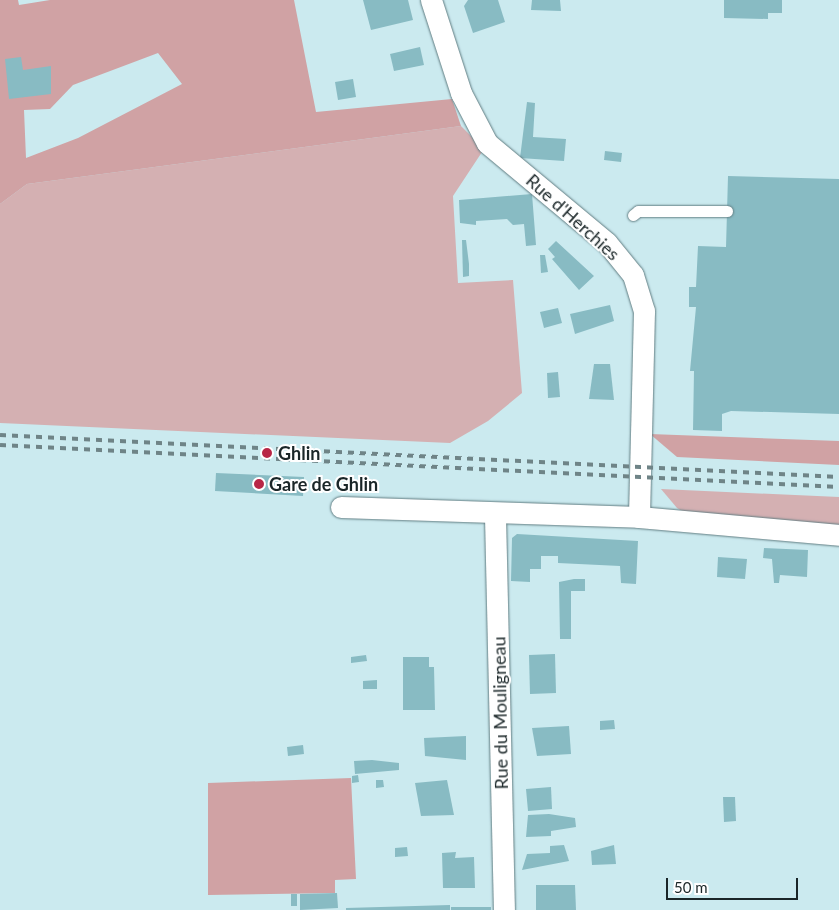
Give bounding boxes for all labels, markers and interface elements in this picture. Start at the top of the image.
street label: Rue d'Herchies [522,169,624,265]
place label: Ghlin [278,442,320,464]
marker: Ghlin [260,446,274,460]
place label: Gare de Ghlin [269,473,378,495]
marker: Gare de Ghlin [253,478,265,490]
street label: Rue du Mouligneau [488,636,512,790]
scale bar [669,868,802,900]
text: 50 m [674,878,708,896]

